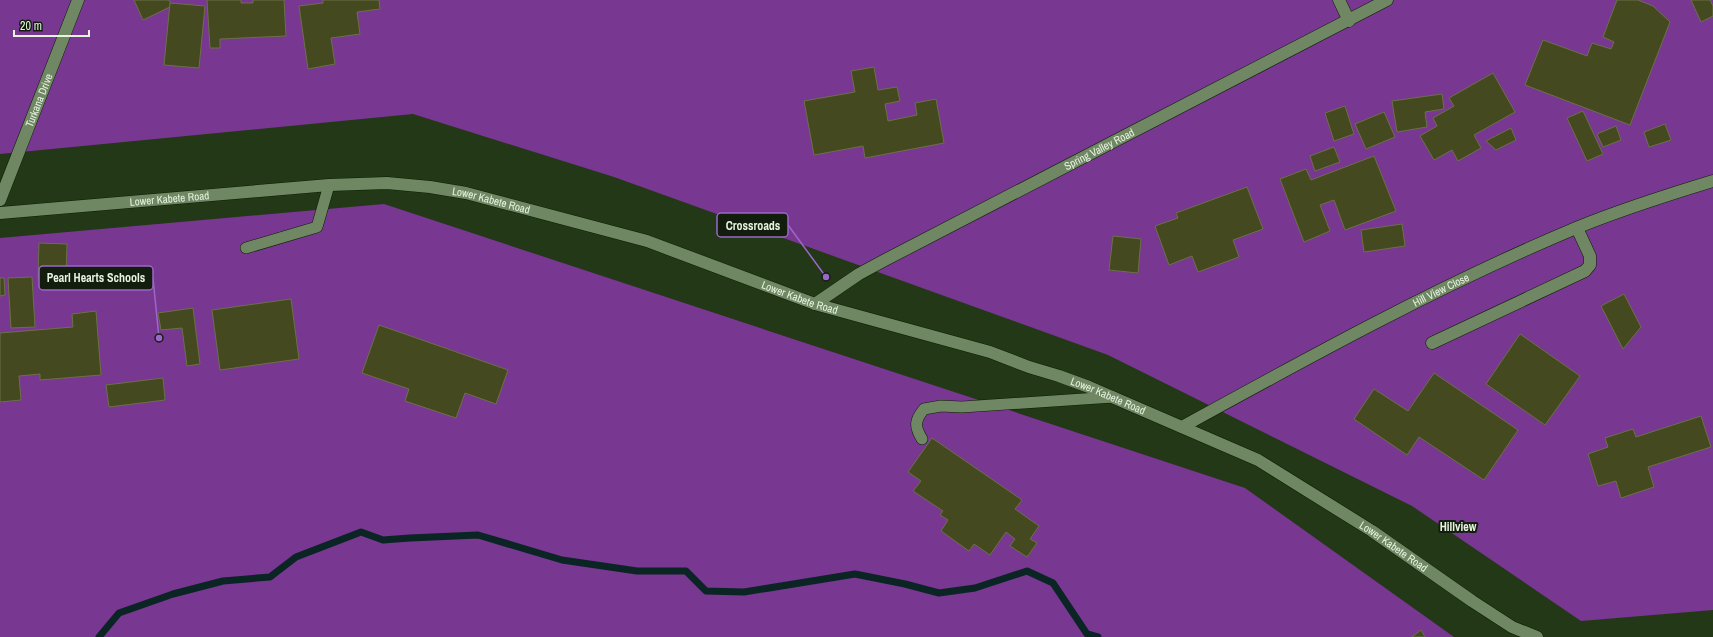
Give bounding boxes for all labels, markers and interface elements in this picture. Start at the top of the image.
scale bar [14,12,89,38]
text: 20 m [20,18,42,34]
street label: Turkana Drive [22,71,56,129]
street label: Spring Valley Road [1062,125,1137,173]
street label: Lower Kabete Road [451,184,532,217]
street label: Lower Kabete Road [129,188,210,209]
callout: Crossroads [717,213,788,237]
text: Crossroads [726,218,781,234]
callout: Pearl Hearts Schools [39,266,153,290]
text: Pearl Hearts Schools [47,270,146,286]
street label: Hill View Close [1410,270,1471,310]
street label: Lower Kabete Road [760,278,839,317]
street label: Lower Kabete Road [1069,374,1148,418]
street label: Lower Kabete Road [1357,518,1430,575]
district label: Hillview [1440,519,1477,535]

